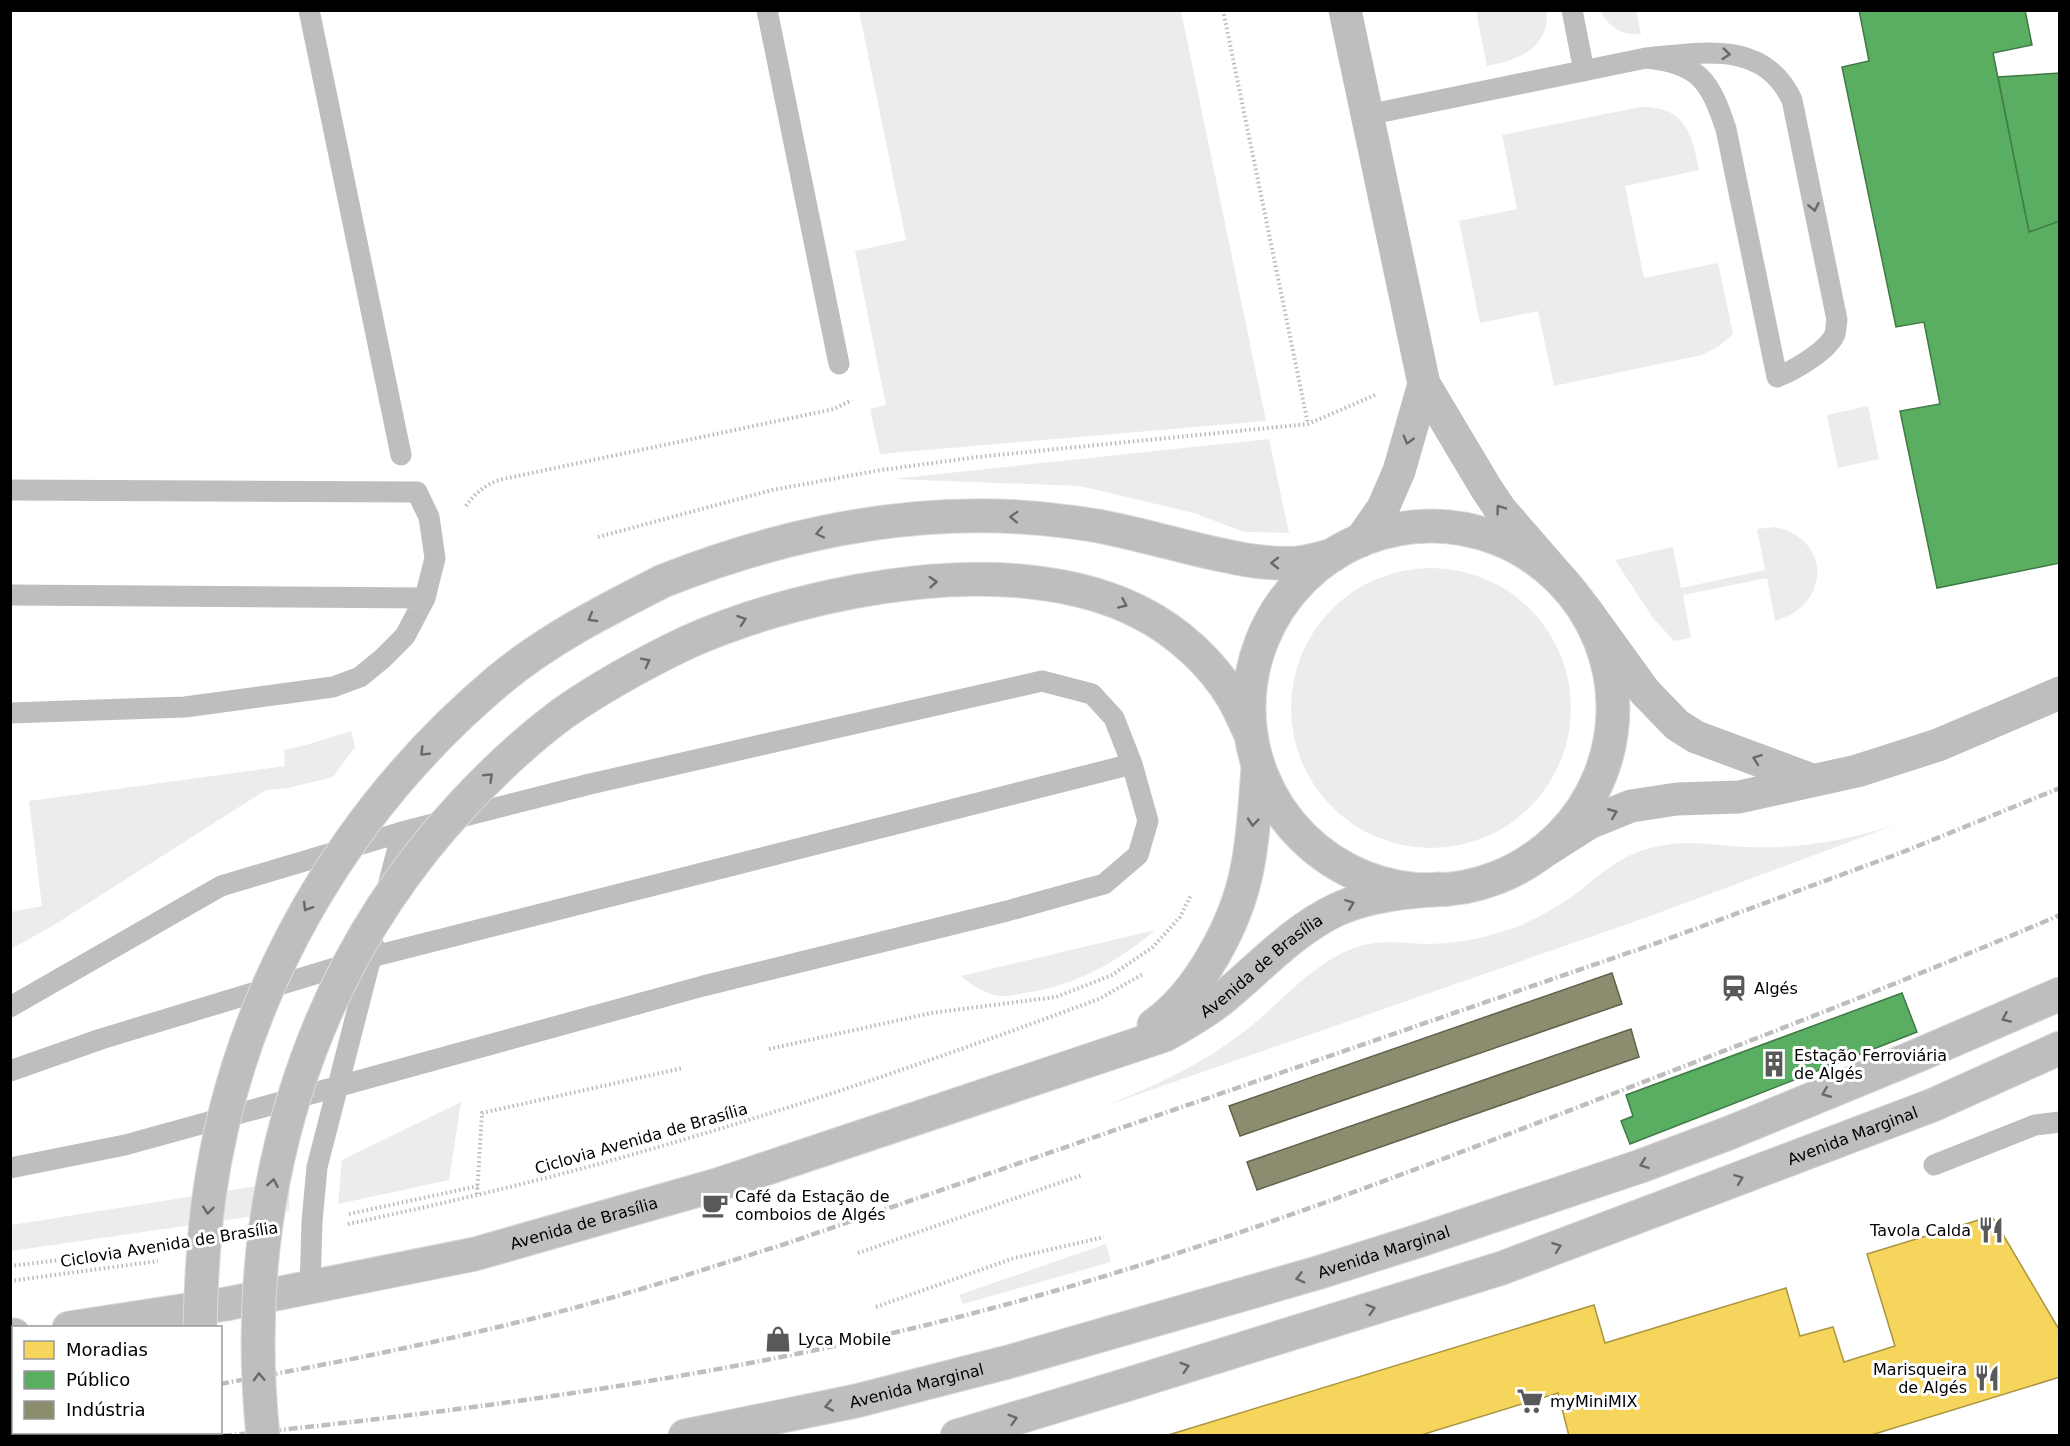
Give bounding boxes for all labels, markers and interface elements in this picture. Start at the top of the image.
one-way arrow [1721,47,1730,60]
one-way arrow [1807,202,1820,212]
one-way arrow [1403,434,1415,445]
one-way arrow [1497,504,1508,515]
one-way arrow [1009,510,1018,523]
one-way arrow [815,525,825,538]
one-way arrow [1271,557,1280,569]
one-way arrow [928,576,937,589]
one-way arrow [1116,597,1127,609]
one-way arrow [588,610,598,622]
one-way arrow [736,615,747,628]
one-way arrow [640,658,651,669]
one-way arrow [420,745,431,755]
one-way arrow [1752,754,1763,767]
one-way arrow [483,773,493,784]
one-way arrow [1606,808,1617,820]
one-way arrow [1247,817,1260,826]
one-way arrow [1345,899,1355,912]
one-way arrow [303,901,315,911]
street label: Avenida de Brasília [1197,910,1326,1022]
station icon: Algés [1719,973,1749,1003]
place label: Algés [1754,979,1798,998]
one-way arrow [2001,1011,2012,1023]
place label: Estação Ferroviária de Algés [1794,1046,1947,1083]
building icon: Estação Ferroviária de Algés [1759,1049,1789,1079]
one-way arrow [1821,1086,1832,1098]
street label: Ciclovia Avenida de Brasília [533,1099,750,1178]
street label: Avenida Marginal [1785,1103,1921,1169]
one-way arrow [1640,1157,1650,1170]
one-way arrow [1733,1174,1744,1187]
one-way arrow [266,1178,279,1188]
place label: Café da Estação de comboios de Algés [735,1187,890,1224]
cafe icon: Café da Estação de comboios de Algés [700,1190,730,1220]
street label: Avenida de Brasília [508,1193,660,1254]
one-way arrow [202,1206,215,1215]
restaurant icon: Tavola Calda [1976,1215,2006,1245]
street label: Ciclovia Avenida de Brasília [59,1218,279,1271]
place label: Tavola Calda [1869,1221,1971,1240]
street label: Avenida Marginal [1315,1222,1452,1282]
one-way arrow [1551,1242,1561,1255]
one-way arrow [1295,1271,1306,1283]
one-way arrow [1365,1303,1376,1316]
shop icon: Lyca Mobile [763,1324,793,1354]
legend [12,1326,222,1434]
place label: Lyca Mobile [798,1330,891,1349]
text: Moradias [66,1339,148,1360]
street label: Avenida Marginal [848,1360,986,1412]
place label: Marisqueira de Algés [1873,1360,1967,1397]
one-way arrow [1179,1362,1190,1374]
restaurant icon: Marisqueira de Algés [1972,1363,2002,1393]
text: Público [66,1369,130,1390]
one-way arrow [252,1373,265,1382]
supermarket icon: myMiniMIX [1515,1386,1545,1416]
place label: myMiniMIX [1550,1392,1637,1411]
text: Indústria [66,1399,145,1420]
one-way arrow [824,1399,834,1412]
one-way arrow [1007,1414,1018,1426]

